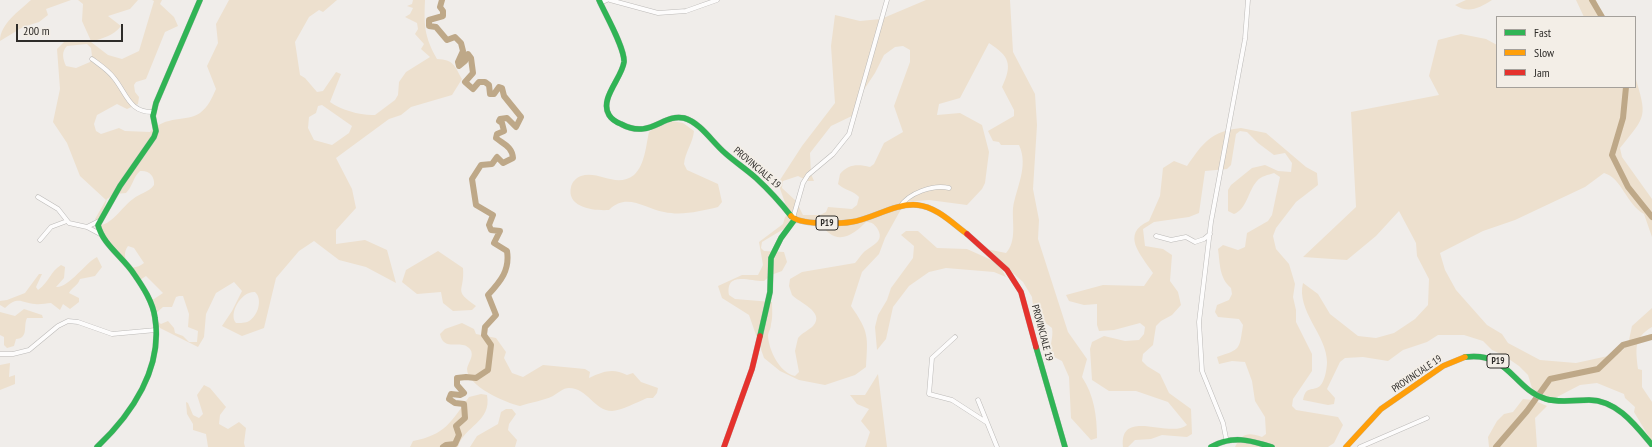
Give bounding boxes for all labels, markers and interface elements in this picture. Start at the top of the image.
scale bar [18,16,125,42]
legend [1496,16,1636,88]
text: 200 m [23,23,50,38]
text: Fast [1534,25,1551,40]
text: Slow [1534,45,1554,60]
text: Jam [1534,65,1550,80]
street label: PROVINCIALE 19 [731,145,783,191]
road number: P19 [816,216,838,230]
street label: PROVINCIALE 19 [1029,304,1055,362]
street label: PROVINCIALE 19 [1390,353,1444,395]
road number: P19 [1487,354,1509,368]

